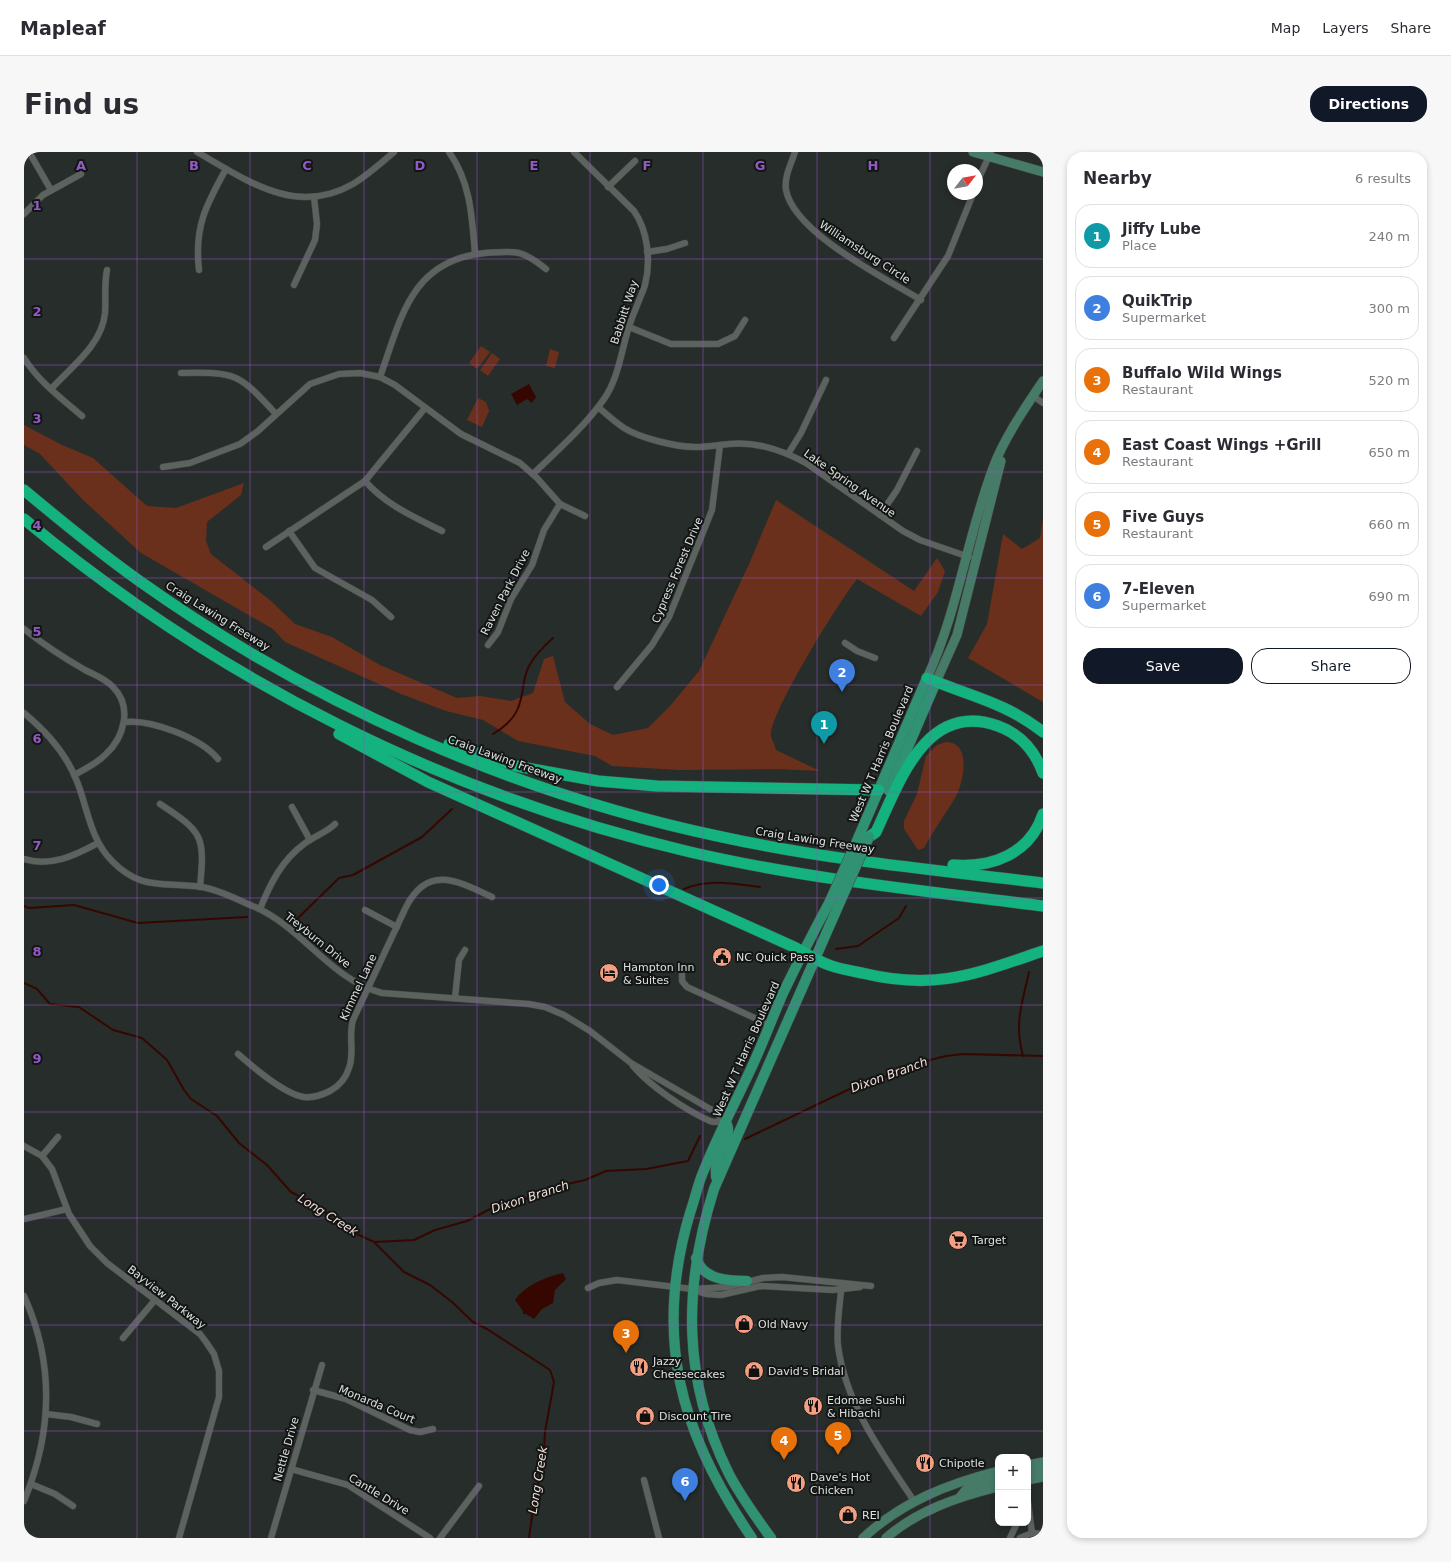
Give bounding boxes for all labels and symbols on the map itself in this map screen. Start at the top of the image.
text: A [76,158,86,173]
text: B [189,158,199,173]
text: C [302,158,312,173]
text: D [415,158,426,173]
text: E [530,158,538,173]
text: F [643,158,651,173]
text: G [755,158,765,173]
text: H [868,158,878,173]
north arrow [947,164,983,200]
text: 1 [32,198,42,213]
street label: Williamsburg Circle [817,218,913,287]
street label: Babbitt Way [608,278,641,346]
text: 2 [32,304,42,319]
text: 3 [32,411,42,426]
street label: Lake Spring Avenue [801,447,898,520]
street label: Cypress Forest Drive [649,515,706,625]
text: 4 [32,518,42,533]
street label: Raven Park Drive [478,547,533,637]
street label: Craig Lawing Freeway [163,579,273,654]
text: 5 [32,624,42,639]
pin: 2 [829,659,855,692]
street label: West W T Harris Boulevard [847,684,916,824]
pin: 1 [811,711,837,744]
text: 6 [32,731,42,746]
street label: Craig Lawing Freeway [446,733,564,786]
street label: Craig Lawing Freeway [754,825,876,856]
text: 7 [32,838,42,853]
your location [649,875,669,895]
street label: Treyburn Drive [281,909,353,971]
text: 8 [32,944,42,959]
public building icon: NC Quick Pass [711,946,733,968]
place label: NC Quick Pass [736,951,815,964]
street label: Kimmel Lane [337,952,380,1022]
place label: Hampton Inn & Suites [623,961,694,987]
hotel icon: Hampton Inn & Suites [598,962,620,984]
street label: West W T Harris Boulevard [711,979,782,1119]
text: 9 [32,1051,42,1066]
water label: Dixon Branch [849,1055,929,1095]
water label: Dixon Branch [489,1178,571,1216]
water label: Long Creek [295,1191,361,1240]
supermarket icon: Target [947,1229,969,1251]
place label: Target [971,1234,1007,1247]
street label: Bayview Parkway [125,1263,209,1332]
shop icon: Old Navy [733,1313,755,1335]
place label: Old Navy [758,1318,809,1331]
pin: 3 [613,1320,639,1353]
place label: Jazzy Cheesecakes [652,1355,725,1381]
restaurant icon: Jazzy Cheesecakes [628,1356,650,1378]
shop icon: David's Bridal [743,1360,765,1382]
place label: David's Bridal [768,1365,844,1378]
street label: Monarda Court [337,1383,418,1427]
place label: Edomae Sushi & Hibachi [827,1394,905,1420]
restaurant icon: Edomae Sushi & Hibachi [802,1395,824,1417]
shop icon: Discount Tire [634,1405,656,1427]
place label: Discount Tire [659,1410,732,1423]
street label: Nettle Drive [271,1415,302,1483]
pin: 5 [825,1422,851,1455]
pin: 4 [771,1427,797,1460]
water label: Long Creek [526,1444,550,1515]
restaurant icon: Chipotle [914,1452,936,1474]
place label: Chipotle [939,1457,985,1470]
pin: 6 [672,1468,698,1501]
street label: Cantle Drive [346,1471,412,1518]
place label: Dave's Hot Chicken [810,1471,871,1497]
restaurant icon: Dave's Hot Chicken [785,1472,807,1494]
shop icon: REI [837,1504,859,1526]
place label: REI [862,1509,880,1522]

